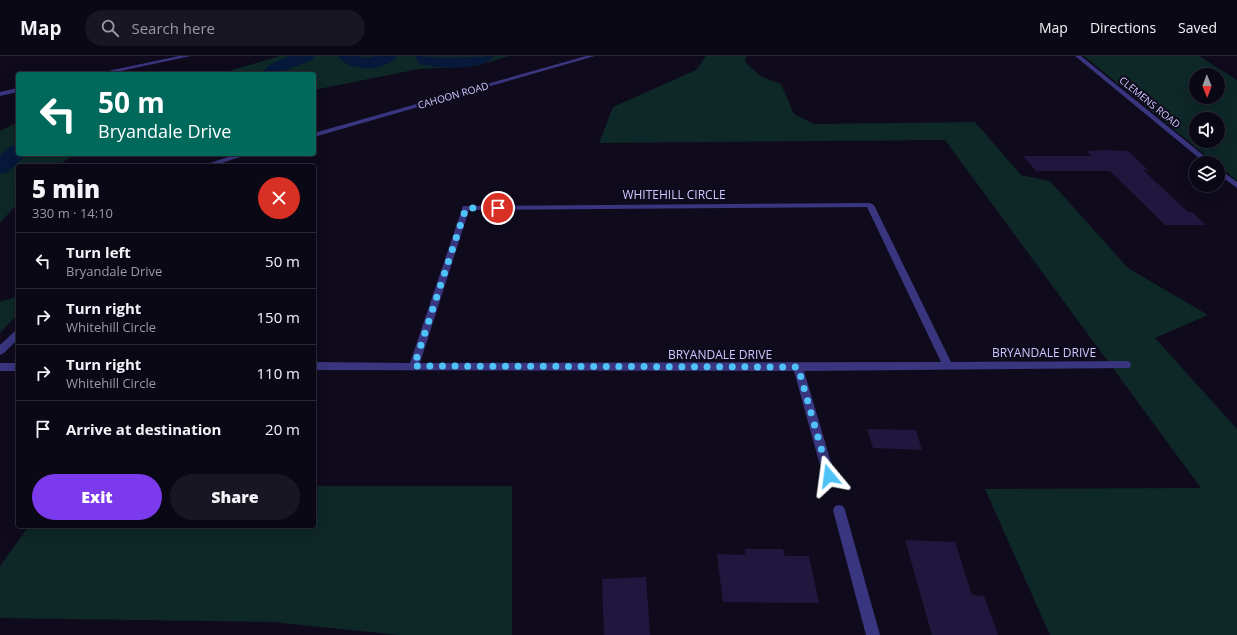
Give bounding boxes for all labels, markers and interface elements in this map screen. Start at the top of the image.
search box [85,10,365,46]
text: Map [20,15,61,41]
icon: search [99,17,121,39]
text: Search here [131,18,215,38]
text: Map [1039,18,1068,37]
text: Directions [1090,18,1156,37]
text: Saved [1178,18,1217,37]
north arrow [1189,68,1225,104]
map controls [1189,68,1225,192]
street label: CLEMENS ROAD [1117,73,1183,131]
street label: CAHOON ROAD [416,78,490,112]
text: 50 m [98,83,165,121]
icon: left [32,88,84,140]
button: sound [1189,112,1225,148]
text: Bryandale Drive [98,119,231,143]
button: layers [1189,156,1225,192]
text: 5 min [32,172,100,205]
button: close [258,177,300,219]
street label: WHITEHILL CIRCLE [622,186,726,203]
pin [481,191,515,225]
icon: arrive [487,197,509,219]
text: 330 m · 14:10 [32,204,113,222]
text: Turn left [66,242,131,262]
icon: left [32,250,54,272]
text: 50 m [265,251,300,271]
text: Bryandale Drive [66,262,162,280]
text: Turn right [66,298,141,318]
icon: right [32,306,54,328]
text: 150 m [256,307,300,327]
text: Whitehill Circle [66,318,156,336]
street label: BRYANDALE DRIVE [992,344,1096,361]
street label: BRYANDALE DRIVE [668,346,772,363]
text: Turn right [66,354,141,374]
icon: right [32,362,54,384]
text: 110 m [256,363,300,383]
text: Whitehill Circle [66,374,156,392]
icon: arrive [32,418,54,440]
text: Arrive at destination [66,419,221,439]
text: 20 m [265,419,300,439]
position arrow [808,455,850,497]
button: Exit [32,474,162,520]
button: Share [170,474,300,520]

